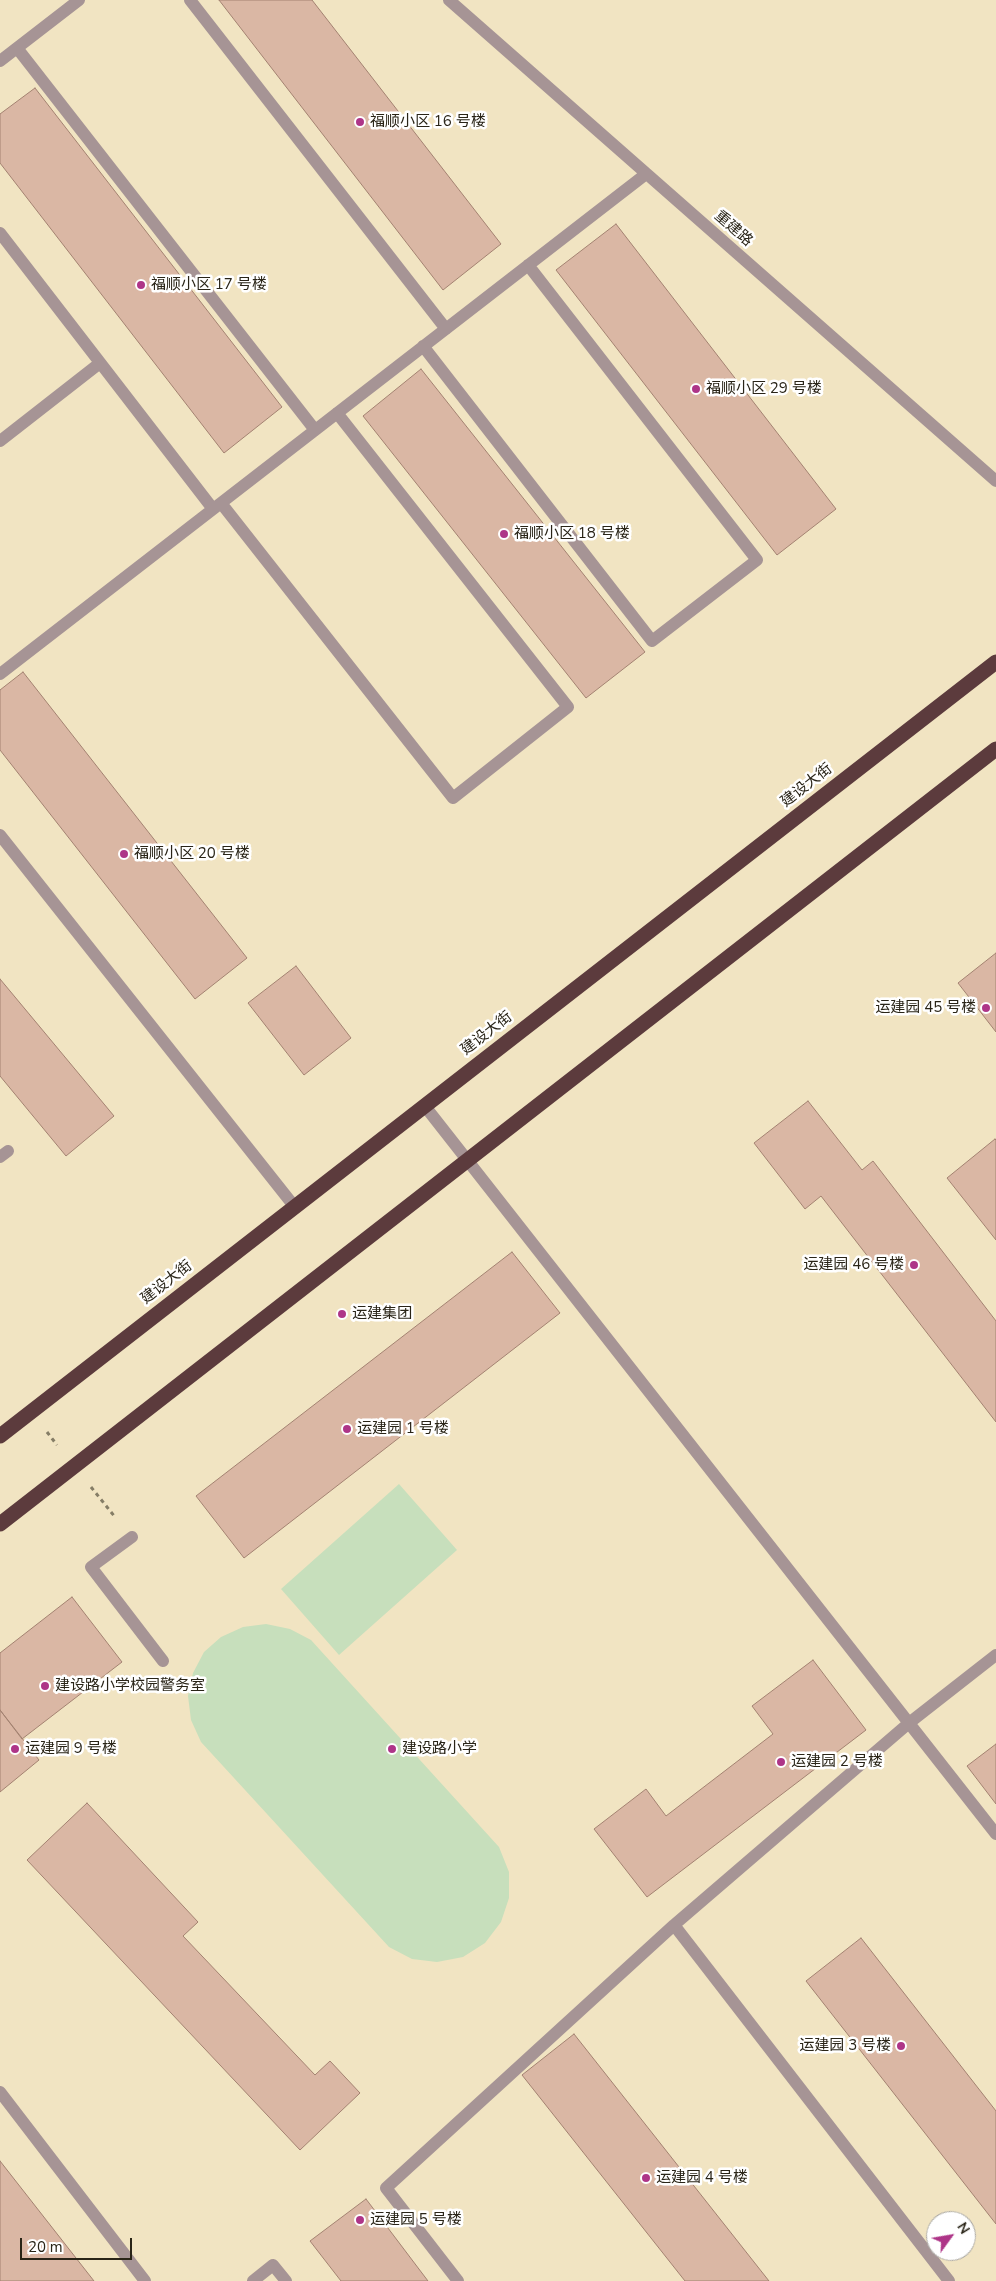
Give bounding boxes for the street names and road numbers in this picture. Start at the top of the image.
street label: 重建路 [710,207,756,251]
street label: 建设大街 [778,760,836,812]
street label: 建设大街 [458,1008,516,1060]
street label: 建设大街 [138,1257,196,1309]

